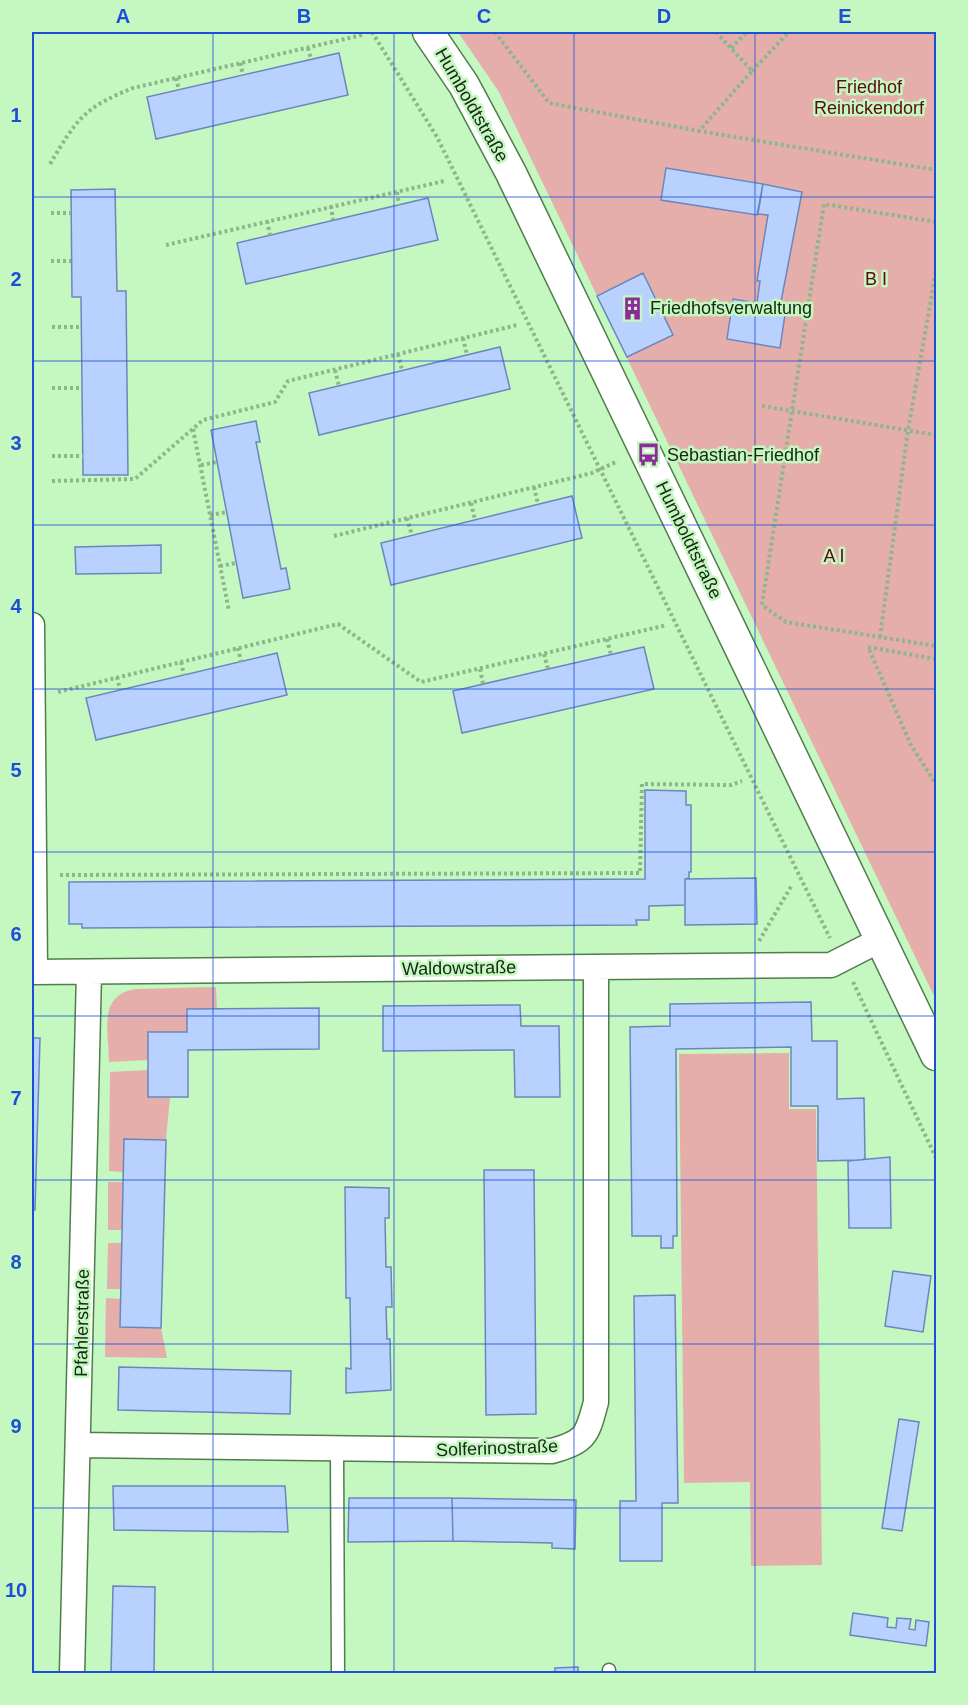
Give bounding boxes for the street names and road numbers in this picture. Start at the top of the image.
street label: Humboldtstraße [431,45,513,165]
street label: Humboldtstraße [652,478,726,602]
street label: Waldowstraße [402,957,516,979]
street label: Pfahlerstraße [71,1269,93,1377]
street label: Solferinostraße [436,1436,558,1460]

